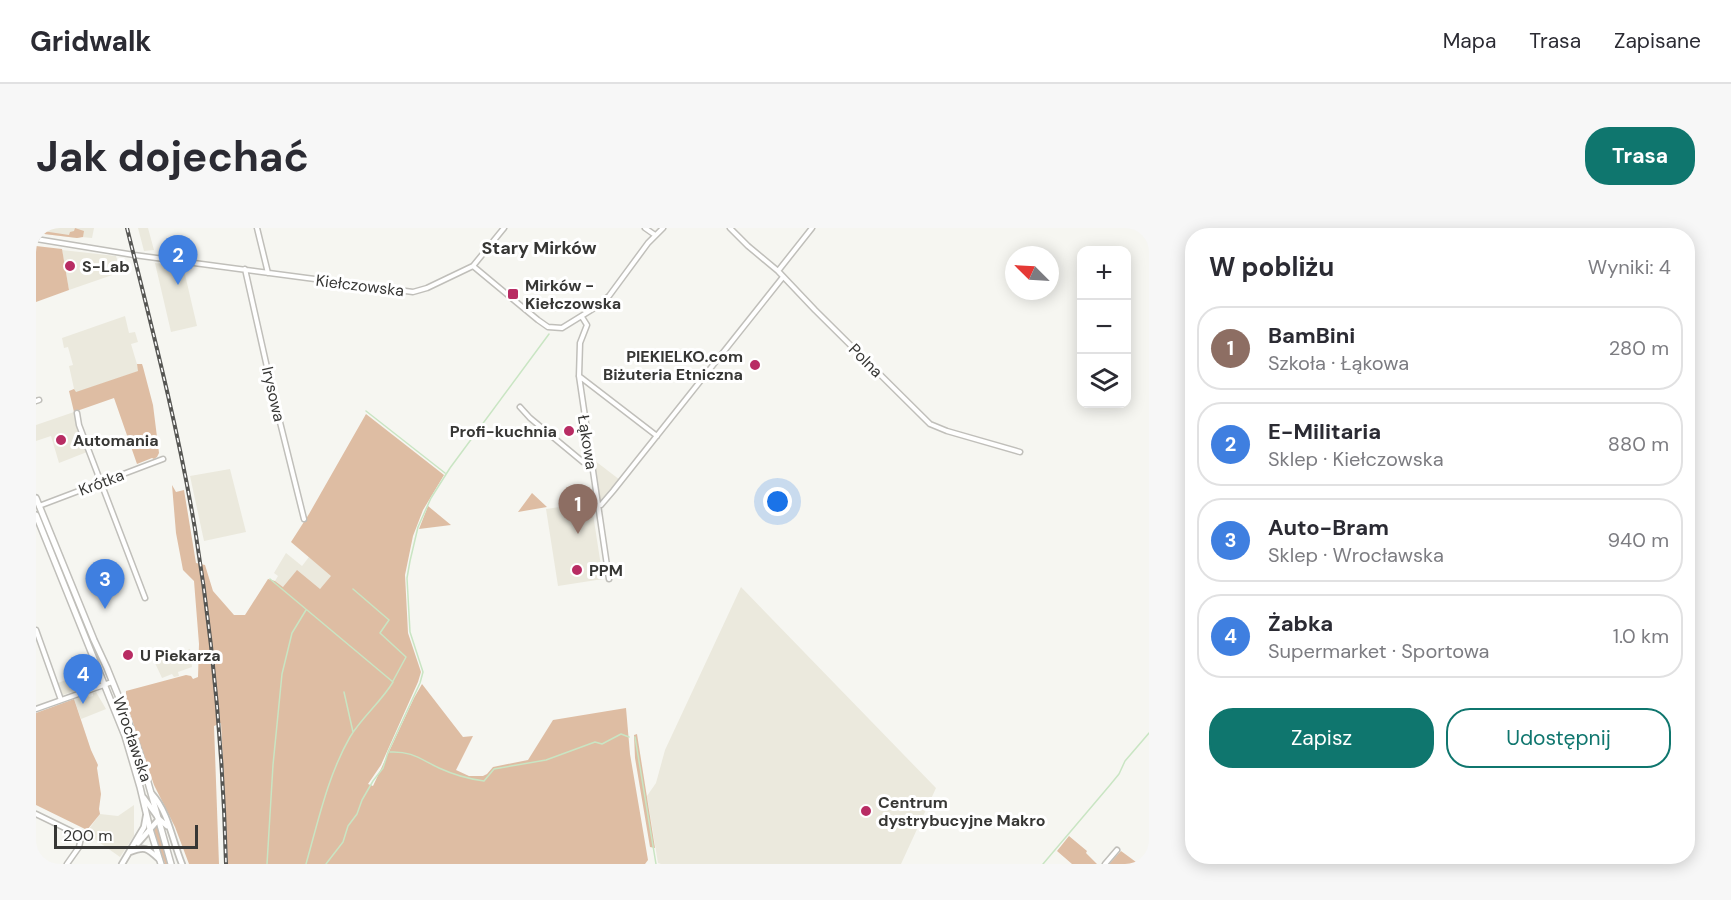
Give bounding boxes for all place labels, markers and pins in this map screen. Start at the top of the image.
pin: 2 [158,236,198,285]
place label: S-Lab [82,256,130,277]
marker: S-Lab [63,259,77,273]
place label: Mirków - Kiełczowska [525,275,621,314]
marker: Mirków - Kiełczowska [506,287,520,301]
place label: PIEKIELKO.com Biżuteria Etniczna [603,346,743,385]
marker: PIEKIELKO.com Biżuteria Etniczna [748,358,762,372]
place label: Profi-kuchnia [450,421,557,442]
marker: Profi-kuchnia [562,424,576,438]
place label: Automania [73,430,159,451]
marker: Automania [54,433,68,447]
pin: 1 [558,484,598,534]
pin: 3 [86,560,124,609]
place label: PPM [589,560,623,581]
marker: PPM [570,563,584,577]
place label: U Piekarza [140,645,221,666]
marker: U Piekarza [121,648,135,662]
pin: 4 [64,654,102,704]
place label: Centrum dystrybucyjne Makro [878,792,1046,831]
marker: Centrum dystrybucyjne Makro [859,804,873,818]

